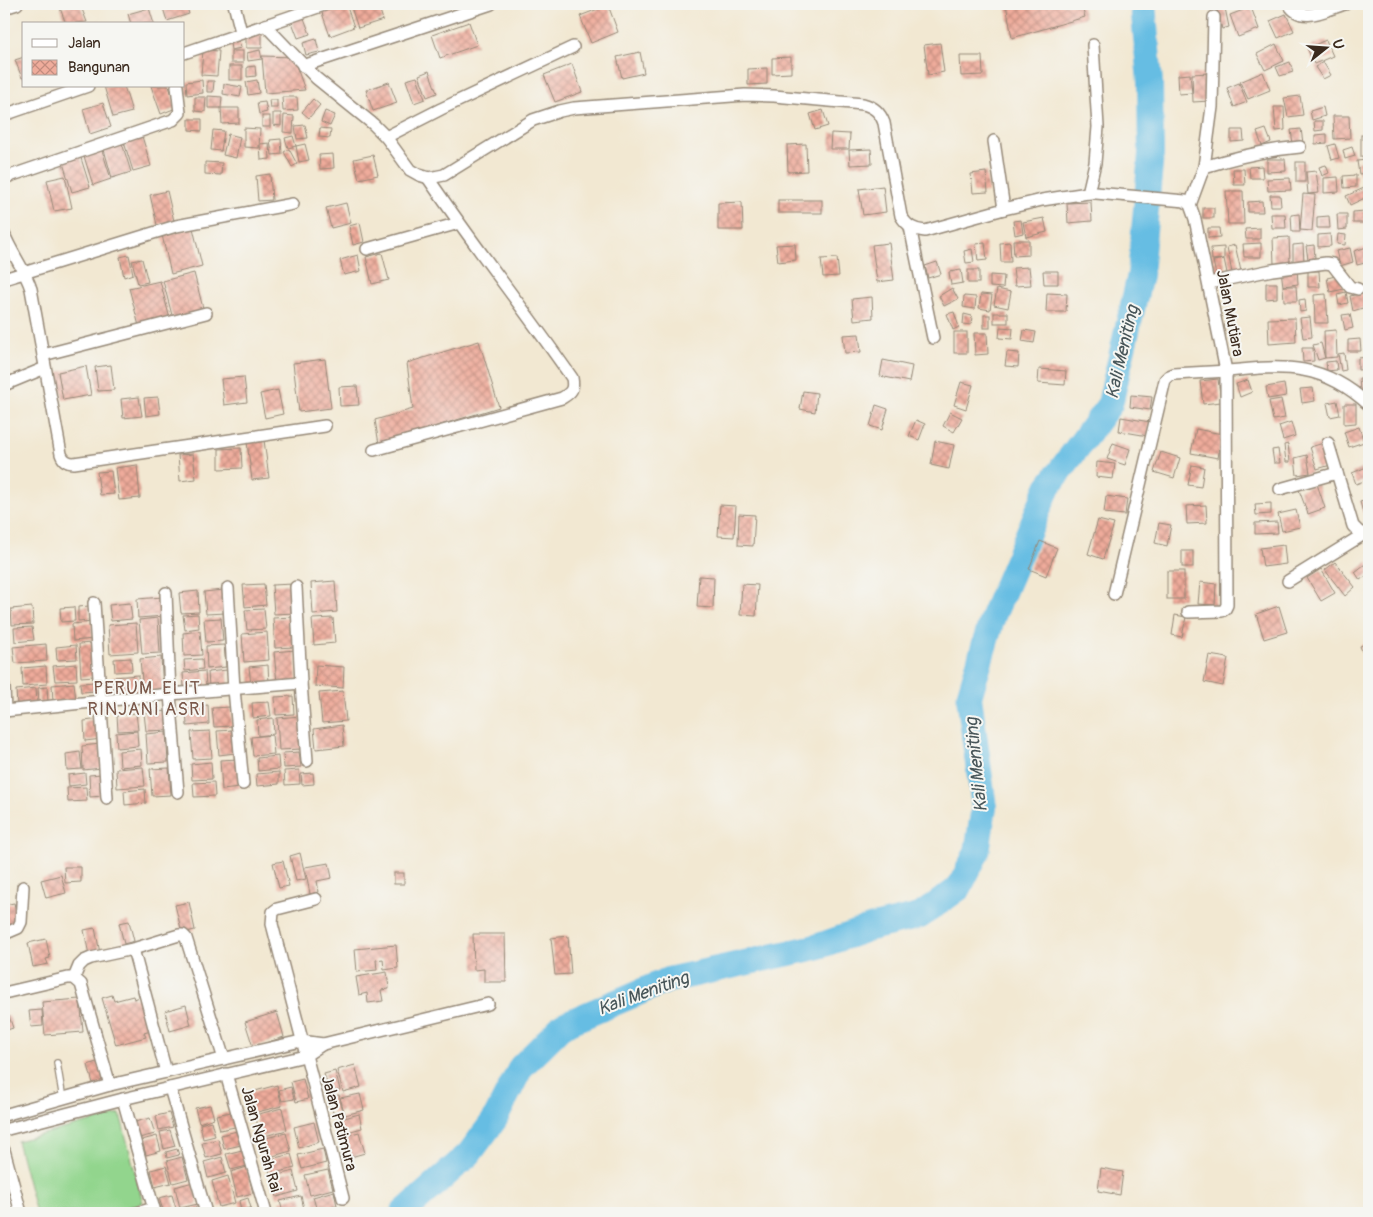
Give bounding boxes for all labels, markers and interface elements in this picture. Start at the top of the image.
legend [22,22,185,88]
north arrow [1300,22,1350,72]
text: Jalan [68,34,101,53]
text: U [1328,37,1347,51]
text: Bangunan [68,58,130,77]
street label: Jalan Mutiara [1212,268,1248,358]
water label: Kali Meniting [1101,301,1145,401]
district label: PERUM. ELIT RINJANI ASRI [88,677,206,721]
water label: Kali Meniting [960,715,993,813]
water label: Kali Meniting [595,966,694,1021]
street label: Jalan Patimura [317,1073,361,1173]
street label: Jalan Ngurah Rai [236,1084,286,1195]

